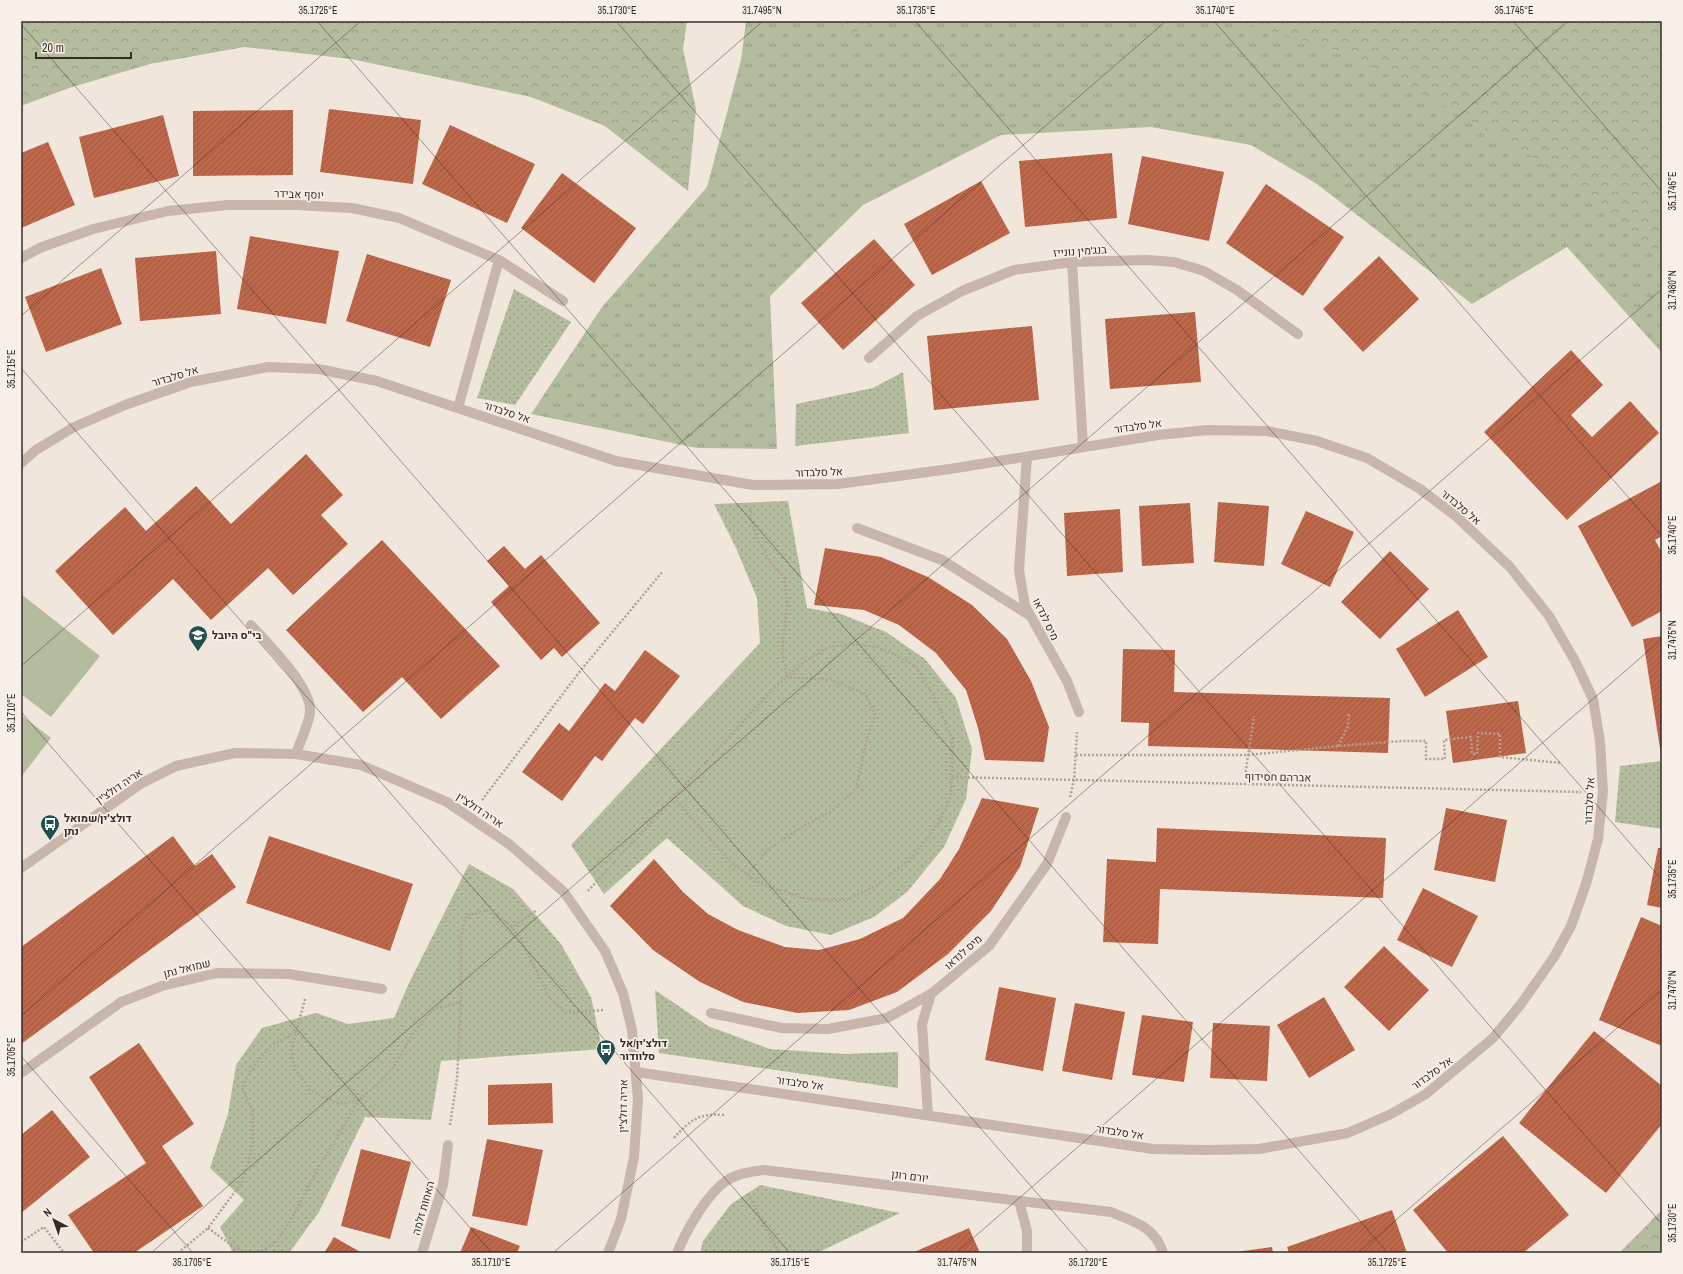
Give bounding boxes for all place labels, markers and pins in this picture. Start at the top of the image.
school or university icon: בי"ס היובל [187,624,209,652]
place label: בי"ס היובל [212,628,262,642]
place label: דולצ׳ין/שמואל נתן [64,811,132,838]
bus stop icon: דולצ׳ין/שמואל נתן [39,813,61,841]
place label: דולצ׳ין/אל סלוודור [620,1036,668,1063]
bus stop icon: דולצ׳ין/אל סלוודור [595,1038,617,1066]

